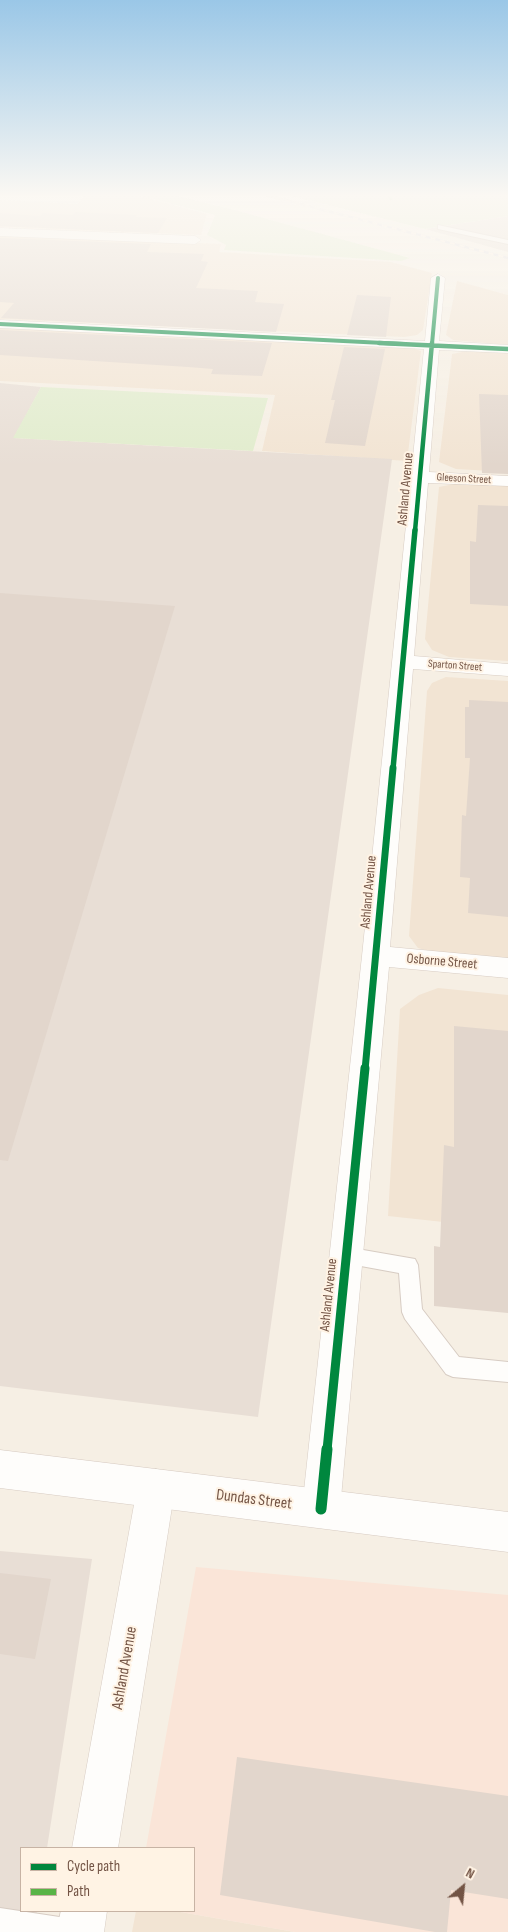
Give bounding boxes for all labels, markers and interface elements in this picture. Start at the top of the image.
street label: Ashland Avenue [394,452,418,526]
street label: Gleeson Street [436,471,492,487]
street label: Sparton Street [427,658,483,674]
street label: Ashland Avenue [357,855,381,929]
street label: Osborne Street [406,951,478,973]
street label: Ashland Avenue [317,1258,341,1332]
street label: Dundas Street [215,1486,293,1514]
street label: Ashland Avenue [108,1625,142,1711]
legend [20,1847,195,1912]
text: Cycle path [67,1857,120,1876]
north arrow [438,1862,488,1912]
text: N [463,1864,478,1883]
text: Path [67,1882,90,1901]

